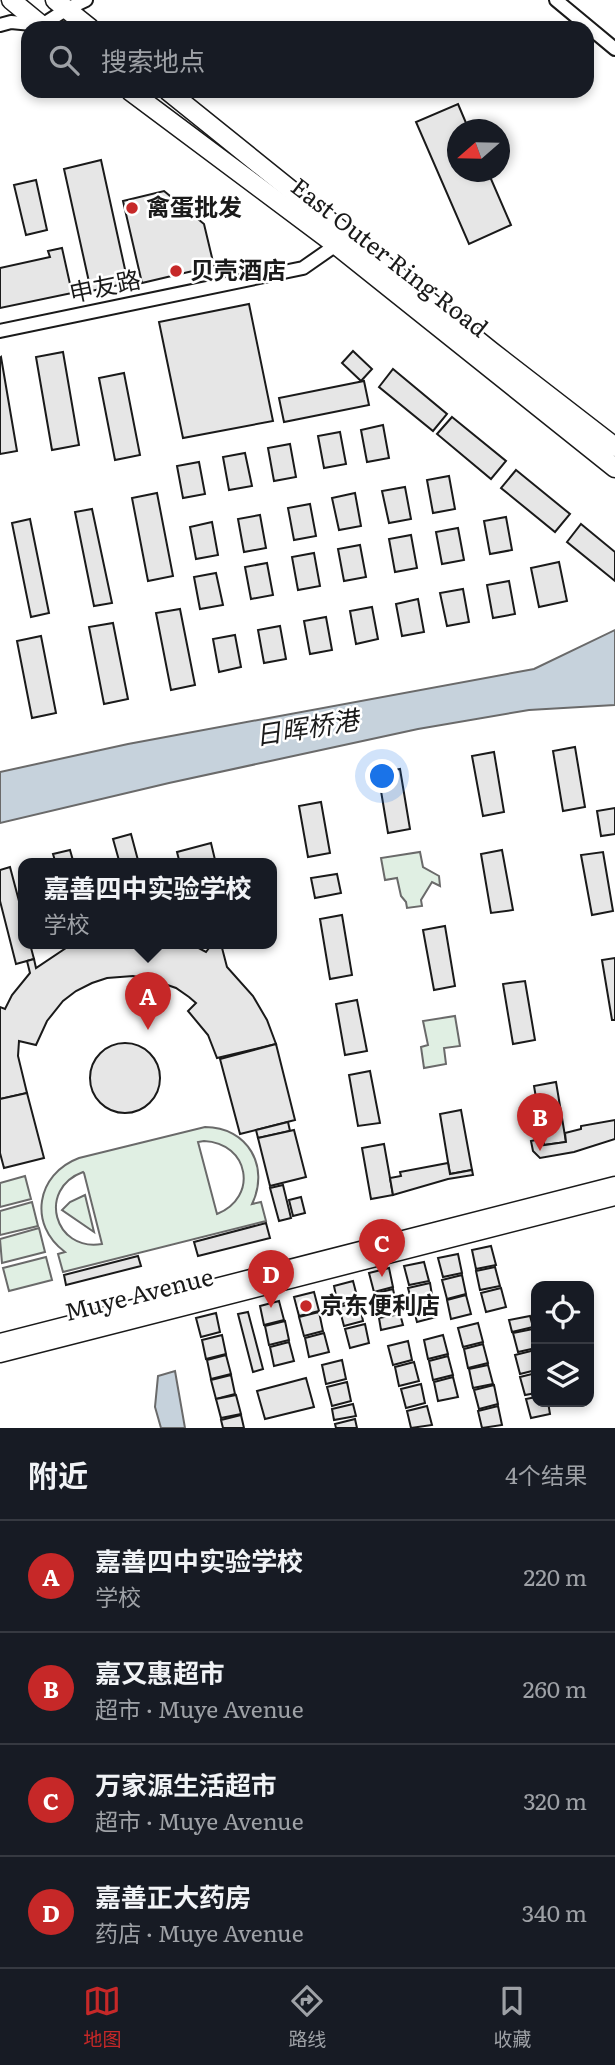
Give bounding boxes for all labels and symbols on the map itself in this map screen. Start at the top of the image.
north arrow [447,119,510,182]
street label: East Outer Ring Road [285,168,497,344]
place label: 禽蛋批发 [146,188,242,223]
marker: 禽蛋批发 [124,200,140,216]
place label: 贝壳酒店 [190,251,286,286]
street label: 申友路 [66,260,143,309]
marker: 贝壳酒店 [168,263,184,279]
water label: 日晖桥港 [252,698,365,753]
your location [365,759,399,793]
pin: A [125,972,171,1030]
pin: B [517,1093,563,1151]
pin: C [359,1219,405,1277]
pin: D [248,1250,294,1308]
street label: Muye Avenue [60,1257,216,1328]
place label: 京东便利店 [320,1286,440,1321]
marker: 京东便利店 [298,1298,314,1314]

